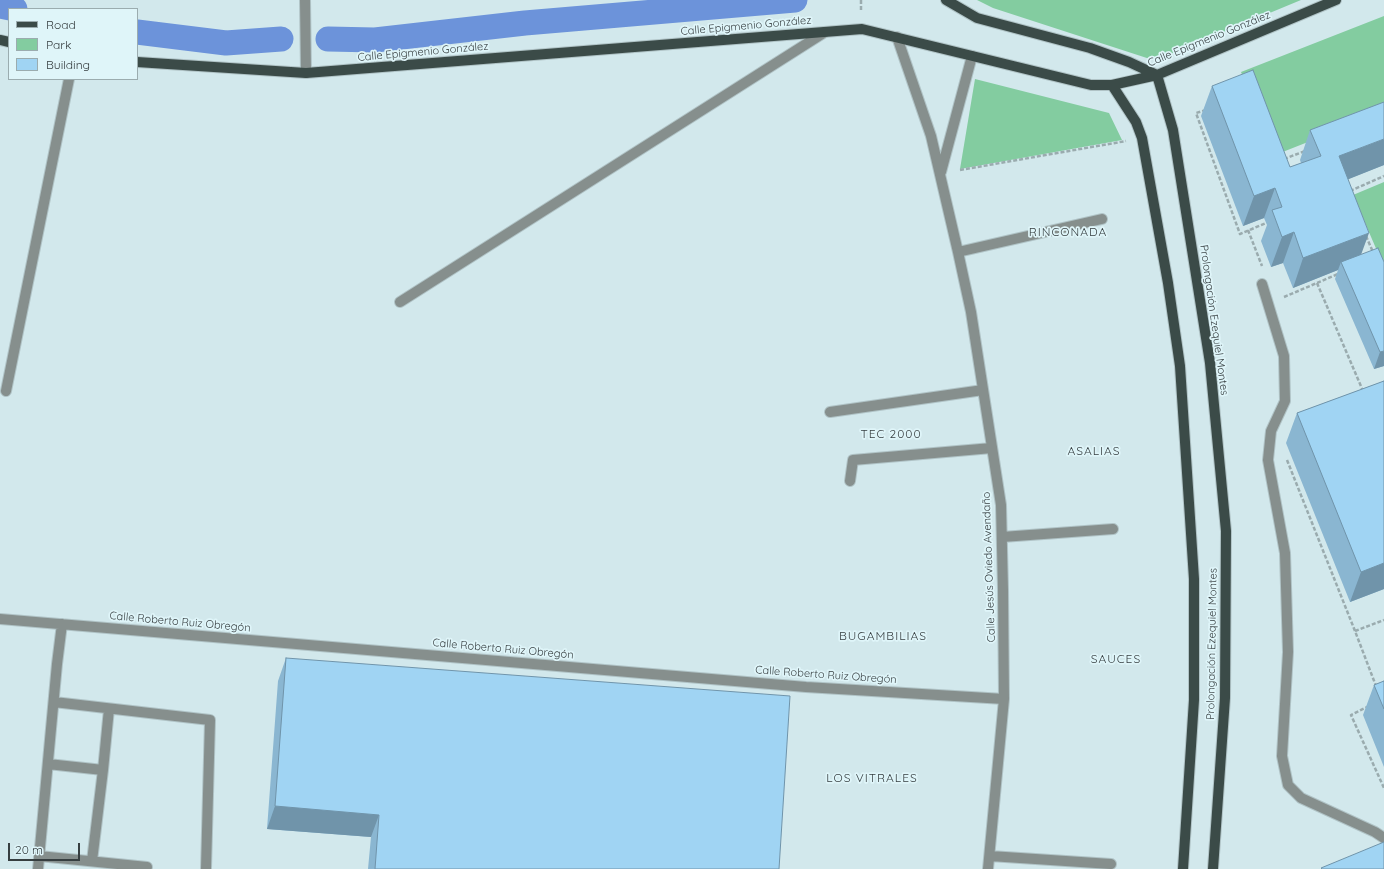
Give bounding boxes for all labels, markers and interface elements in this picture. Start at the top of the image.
legend [8,8,138,80]
street label: Calle Epigmenio González [1146,8,1272,70]
street label: Calle Epigmenio González [680,14,812,38]
text: Road [46,17,76,32]
text: Park [46,37,71,52]
street label: Calle Epigmenio González [357,40,489,64]
text: Building [46,57,90,72]
district label: RINCONADA [1029,225,1107,239]
street label: Prolongación Ezequiel Montes [1197,244,1231,396]
district label: TEC 2000 [860,427,922,441]
district label: ASALIAS [1067,444,1121,458]
street label: Calle Jesús Oviedo Avendaño [980,491,998,643]
street label: Prolongación Ezequiel Montes [1204,568,1220,720]
street label: Calle Roberto Ruiz Obregón [109,609,251,635]
district label: BUGAMBILIAS [839,629,927,643]
street label: Calle Roberto Ruiz Obregón [432,636,574,662]
district label: SAUCES [1091,652,1141,666]
street label: Calle Roberto Ruiz Obregón [755,663,897,687]
district label: LOS VITRALES [826,771,918,785]
scale bar [10,835,82,861]
text: 20 m [15,842,43,857]

